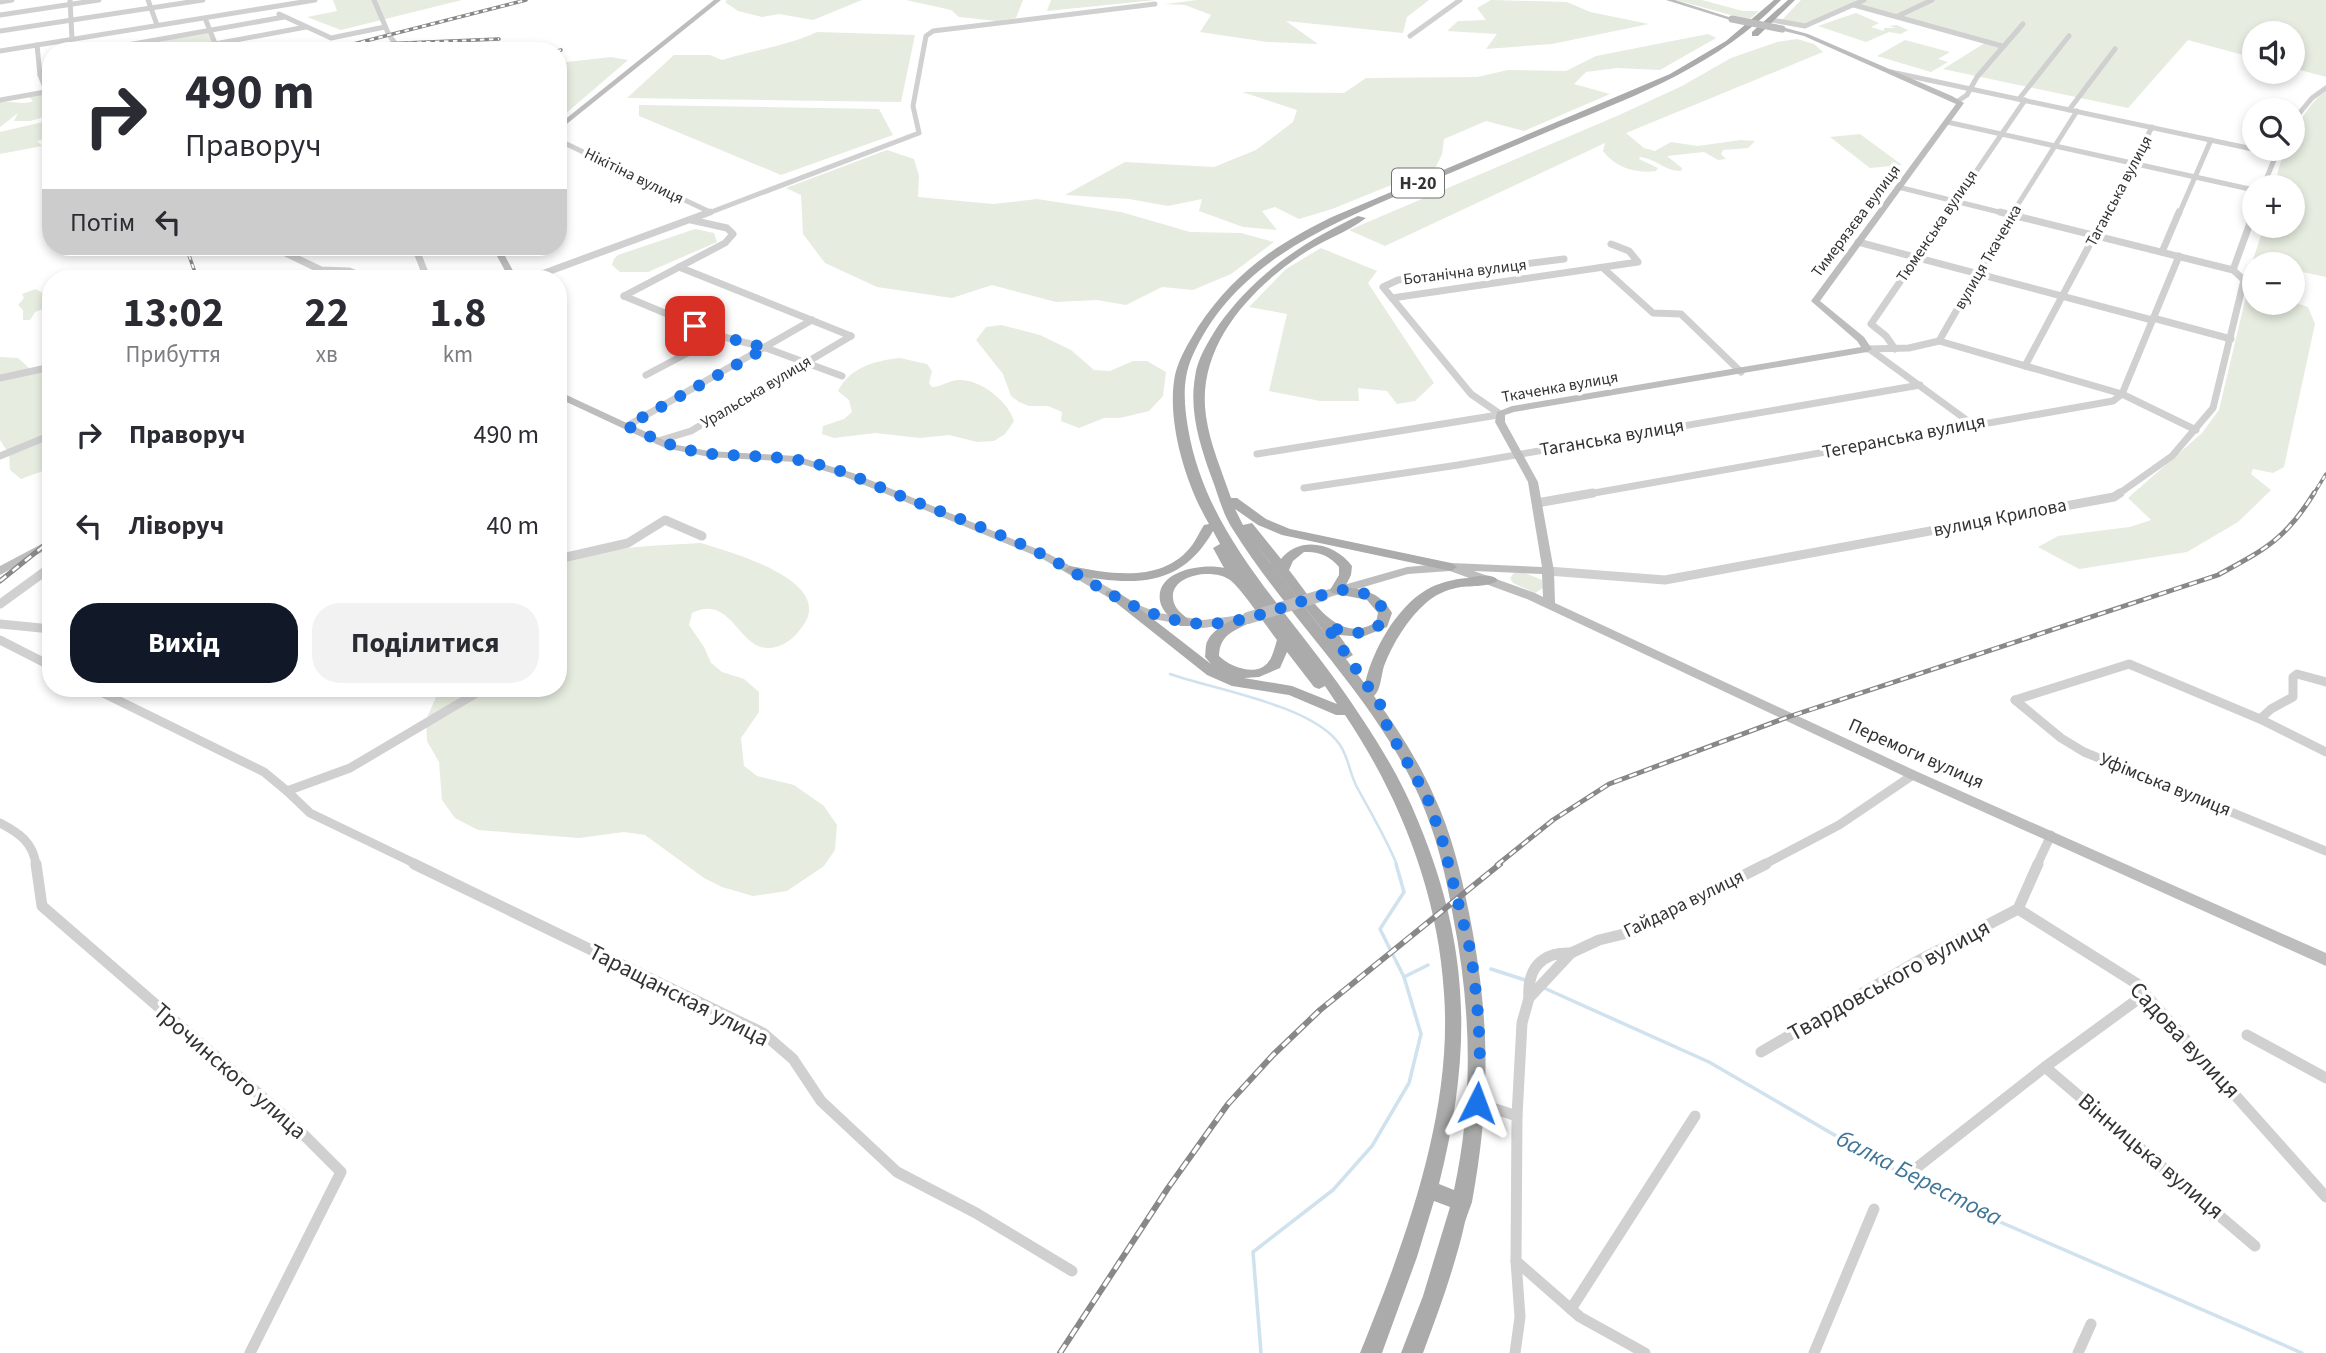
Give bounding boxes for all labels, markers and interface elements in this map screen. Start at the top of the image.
map controls [2242,21,2305,315]
button: sound [2242,21,2305,84]
text: 490 m [185,58,314,128]
icon: right [70,70,161,161]
button: search [2242,98,2305,161]
text: Праворуч [185,123,322,169]
street label: Таганська вулиця [2080,132,2158,250]
street label: Нікітіна вулиця [581,142,687,210]
street label: Тимерязєва вулиця [1806,160,1906,282]
street label: Тюменська вулиця [1891,166,1983,286]
road number: Н-20 [1392,168,1444,198]
button: + [2242,175,2305,238]
street label: вулиця Ткаченка [1949,200,2027,314]
icon: left [149,203,187,241]
text: Потім [70,204,135,241]
button: − [2242,252,2305,315]
street label: Ботанічна вулиця [1402,254,1528,290]
text: 13:02 [123,283,224,343]
text: 22 [305,283,349,343]
text: 1.8 [429,283,486,343]
pin [665,296,725,356]
icon: arrive [676,307,714,345]
text: Прибуття [126,338,221,371]
text: хв [316,338,338,371]
text: km [443,338,473,371]
street label: Уральська вулиця [697,350,815,434]
street label: Ткаченка вулиця [1500,366,1620,408]
street label: Тегеранська вулиця [1820,408,1988,466]
street label: Таганська вулиця [1538,412,1686,464]
icon: right [70,416,108,454]
text: Праворуч [129,416,245,453]
text: 490 m [473,416,539,453]
street label: вулиця Крилова [1931,492,2069,544]
icon: left [70,507,108,545]
text: Ліворуч [129,507,224,544]
text: 40 m [486,507,539,544]
button: Вихід [70,603,298,683]
button: Поділитися [312,603,539,683]
street label: Перемоги вулиця [1844,712,1988,796]
street label: Уфімська вулиця [2095,746,2235,824]
street label: Гайдара вулиця [1619,863,1749,945]
street label: Твардовського вулиця [1782,911,1996,1049]
street label: Таращанская улица [583,935,775,1055]
street label: Садова вулиця [2122,974,2248,1106]
street label: Трочинского улица [146,995,314,1147]
position arrow [1440,1066,1514,1140]
street label: Вінницька вулиця [2071,1085,2231,1227]
water label: балка Берестова [1830,1121,2008,1235]

